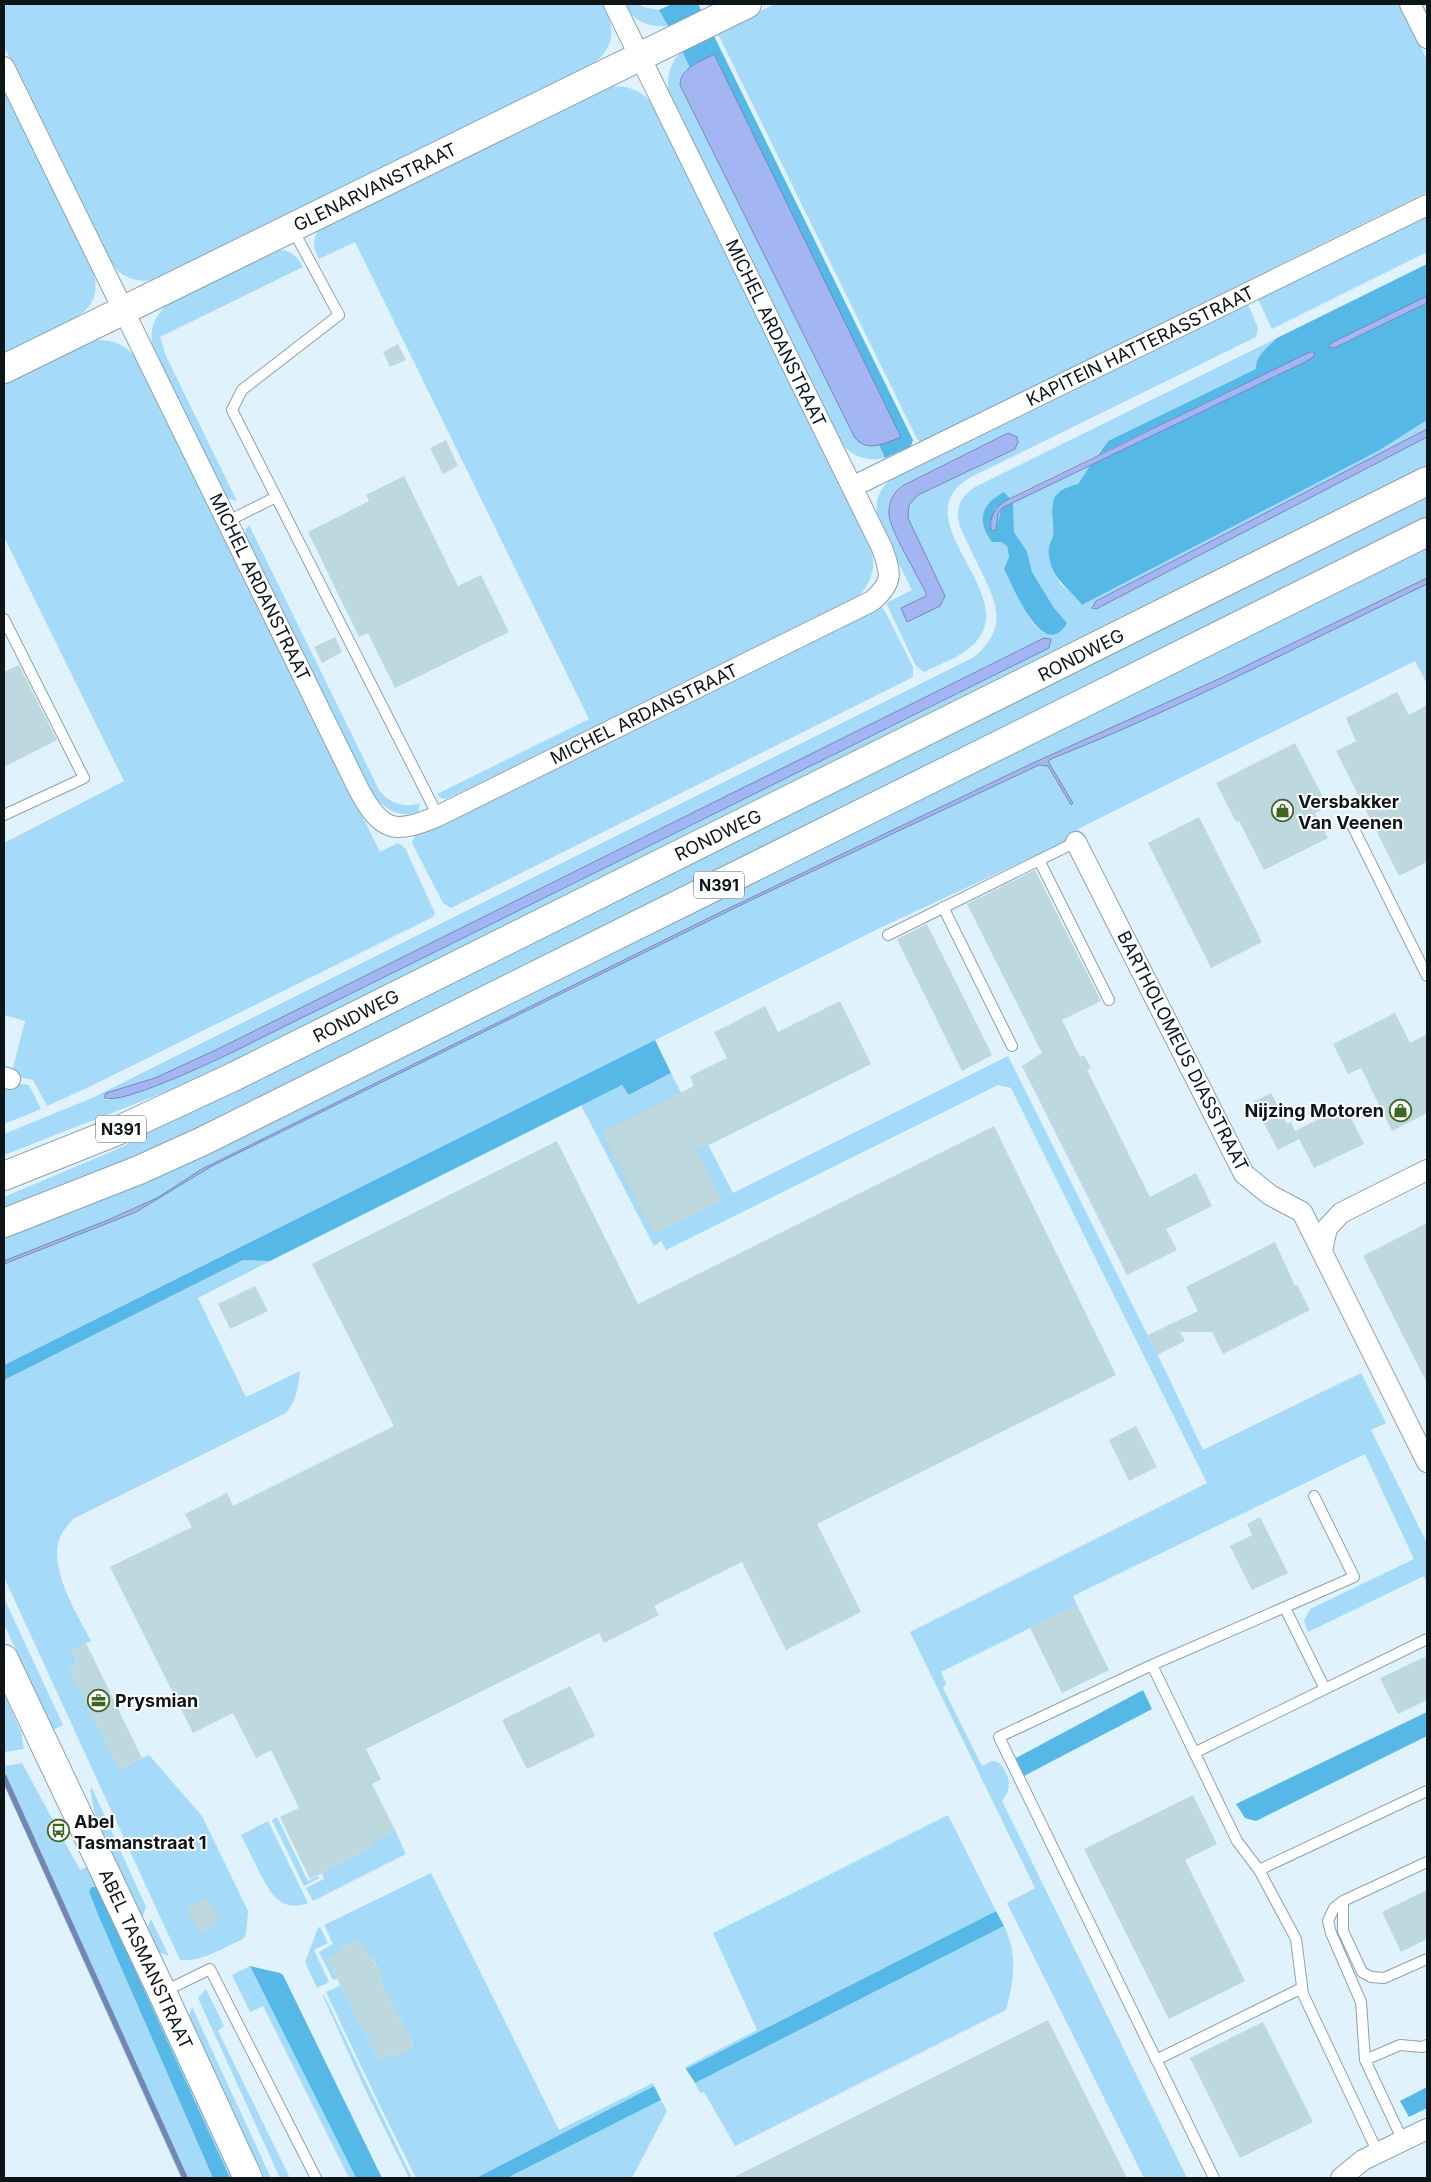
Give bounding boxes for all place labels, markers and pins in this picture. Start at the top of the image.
place label: Versbakker Van Veenen [1298,791,1403,833]
shop icon: Versbakker Van Veenen [1270,799,1294,823]
shop icon: Nijzing Motoren [1388,1098,1412,1122]
place label: Nijzing Motoren [1244,1100,1384,1121]
office icon: Prysmian [87,1688,111,1712]
place label: Prysmian [115,1690,198,1711]
place label: Abel Tasmanstraat 1 [74,1811,207,1853]
bus stop icon: Abel Tasmanstraat 1 [46,1819,70,1843]

